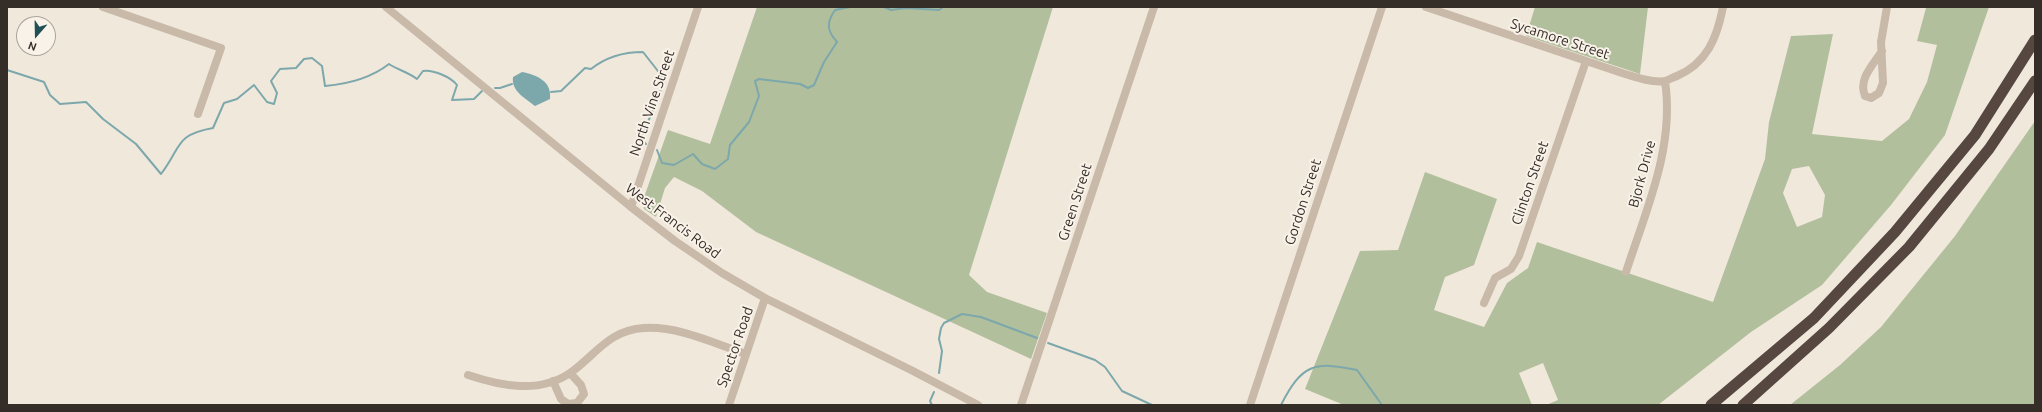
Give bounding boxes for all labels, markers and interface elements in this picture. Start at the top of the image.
street label: Sycamore Street [1508,15,1612,63]
north arrow [16,16,56,56]
text: N [26,39,38,53]
street label: North Vine Street [626,48,678,158]
street label: Bjork Drive [1625,138,1659,210]
street label: Clinton Street [1508,139,1552,227]
street label: Gordon Street [1281,157,1325,247]
street label: Green Street [1055,161,1095,243]
street label: West Francis Road [622,180,724,262]
street label: Spector Road [713,304,757,390]

